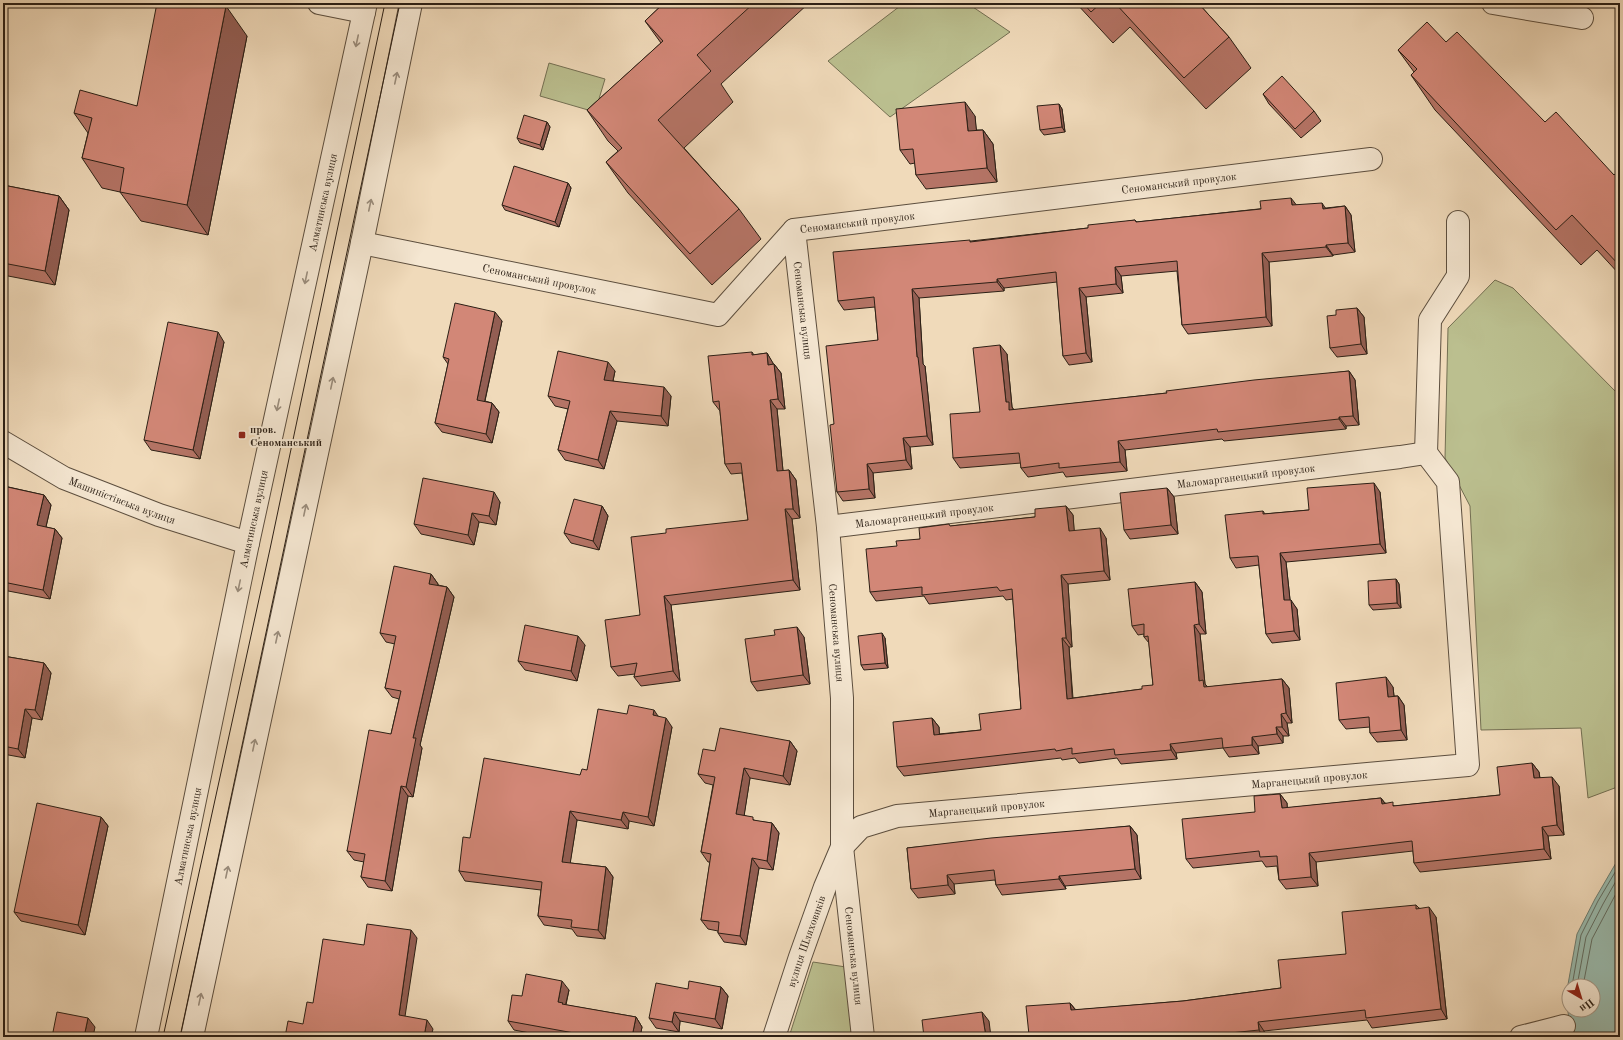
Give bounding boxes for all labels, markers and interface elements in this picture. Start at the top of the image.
one-way arrow [353,34,361,47]
one-way arrow [392,72,400,85]
street label: Алматинська вулиця [308,152,340,253]
street label: Сеноманський провулок [1121,172,1238,197]
one-way arrow [366,199,374,212]
street label: Сеноманський провулок [799,211,916,236]
street label: Сеноманська вулиця [791,261,813,361]
street label: Сеноманський провулок [481,263,597,297]
one-way arrow [301,271,309,284]
one-way arrow [328,377,336,390]
one-way arrow [273,398,281,411]
place label: пров. Сеноманський [250,425,322,449]
marker: пров. Сеноманський [237,430,247,440]
street label: Маломарганецький провулок [1176,463,1316,491]
street label: Алматинська вулиця [239,469,271,569]
street label: Машиністівська вулиця [67,476,177,527]
street label: Маломарганецький провулок [855,503,995,531]
one-way arrow [301,504,309,517]
one-way arrow [234,579,242,592]
street label: Сеноманська вулиця [826,583,845,683]
one-way arrow [274,631,282,644]
one-way arrow [251,738,259,751]
street label: Марганецький провулок [1251,770,1368,791]
street label: Алматинська вулиця [173,786,204,887]
street label: Марганецький провулок [928,799,1046,820]
one-way arrow [223,866,231,879]
street label: вулиця Шляховиків [787,894,828,989]
street label: Сеноманська вулиця [842,906,863,1006]
north arrow [1561,978,1601,1018]
one-way arrow [196,993,204,1006]
text: Пн [1577,996,1596,1014]

